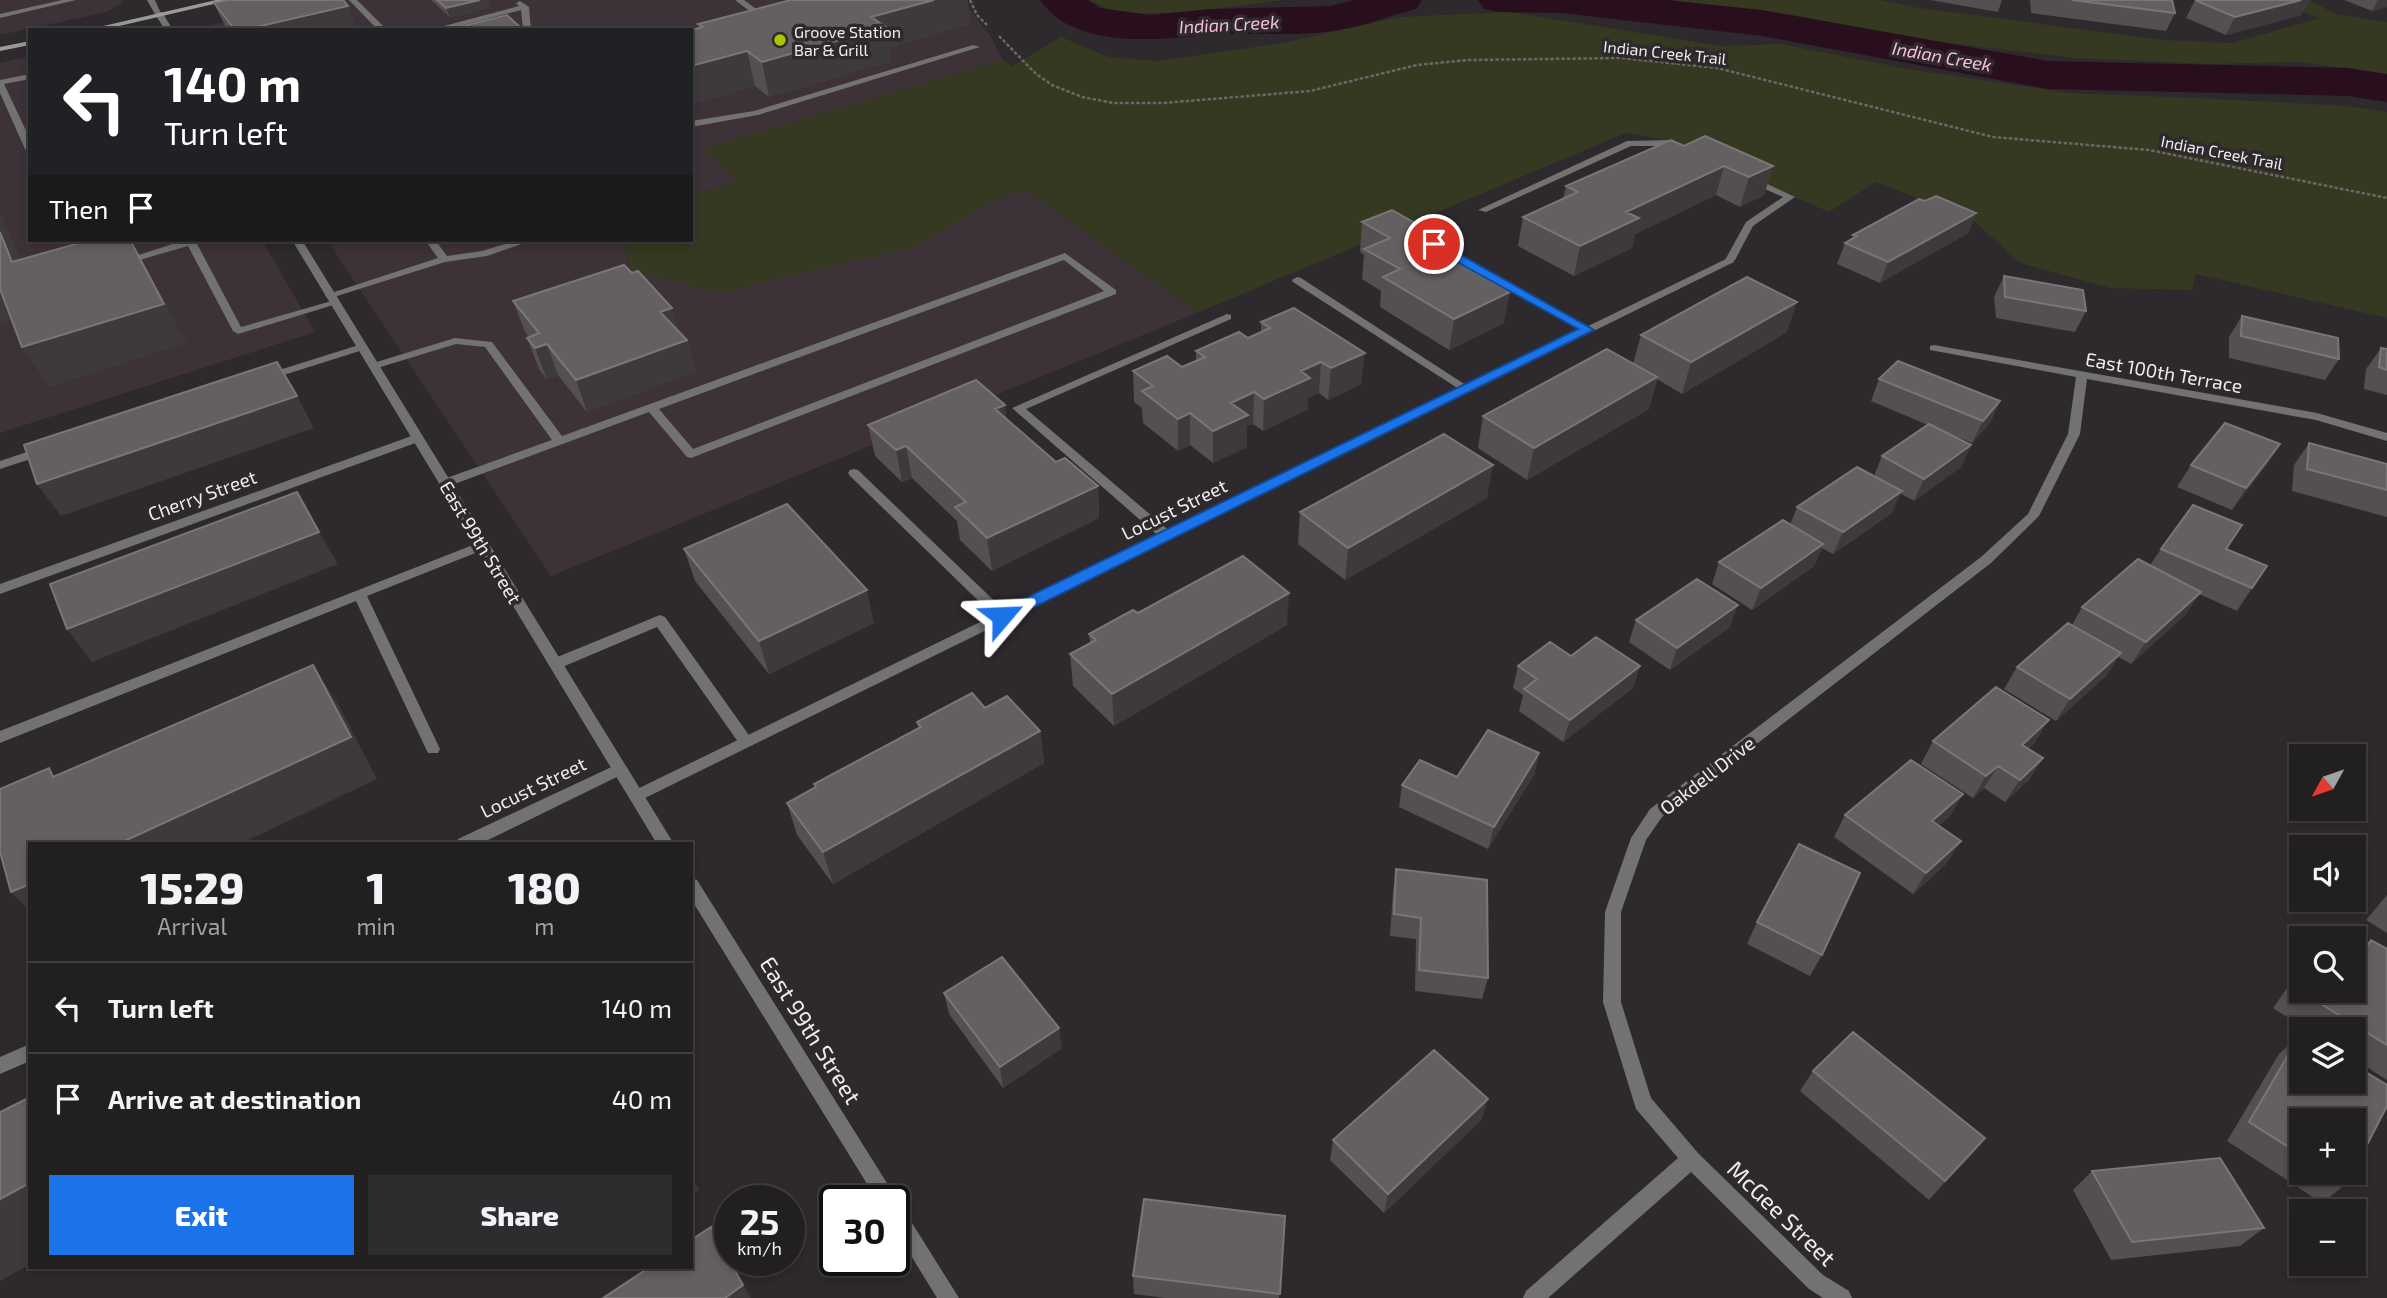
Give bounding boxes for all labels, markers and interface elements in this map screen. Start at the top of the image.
water label: Indian Creek [1178,10,1280,38]
place label: Groove Station Bar & Grill [794,22,901,59]
marker: Groove Station Bar & Grill [772,32,788,48]
street label: Indian Creek Trail [1602,36,1728,68]
water label: Indian Creek [1891,36,1993,76]
text: 140 m [164,53,301,112]
icon: left [49,56,140,147]
text: Turn left [164,113,288,151]
street label: Indian Creek Trail [2159,131,2285,173]
icon: arrive [122,189,160,227]
text: Then [49,193,108,224]
pin [1404,214,1464,274]
icon: arrive [1415,225,1453,263]
street label: East 100th Terrace [2084,347,2244,397]
street label: Cherry Street [145,465,259,525]
street label: Locust Street [1117,474,1231,544]
street label: East 99th Street [435,476,527,608]
position arrow [965,579,1039,653]
street label: Oakdell Drive [1655,731,1759,819]
north arrow [2289,744,2366,821]
map controls [2289,744,2366,1276]
street label: Locust Street [476,752,590,822]
button: sound [2289,835,2366,912]
text: 15:29 [140,862,244,912]
text: 1 [367,862,386,912]
text: 180 [508,862,581,912]
text: Arrival [157,912,227,940]
text: min [356,912,396,940]
text: m [534,912,554,940]
button: search [2289,926,2366,1003]
street label: East 99th Street [754,951,868,1109]
icon: left [49,989,87,1027]
text: Turn left [108,992,214,1023]
text: 140 m [601,992,672,1023]
button: layers [2289,1017,2366,1094]
icon: arrive [49,1080,87,1118]
text: Arrive at destination [108,1083,361,1114]
text: 40 m [612,1083,672,1114]
button: + [2289,1108,2366,1185]
street label: McGee Street [1722,1154,1842,1272]
button: Exit [49,1175,354,1255]
button: Share [368,1175,672,1255]
speed limit sign: 30 [819,1185,910,1276]
button: − [2289,1199,2366,1276]
text: 25 [740,1200,779,1242]
text: km/h [737,1237,782,1259]

